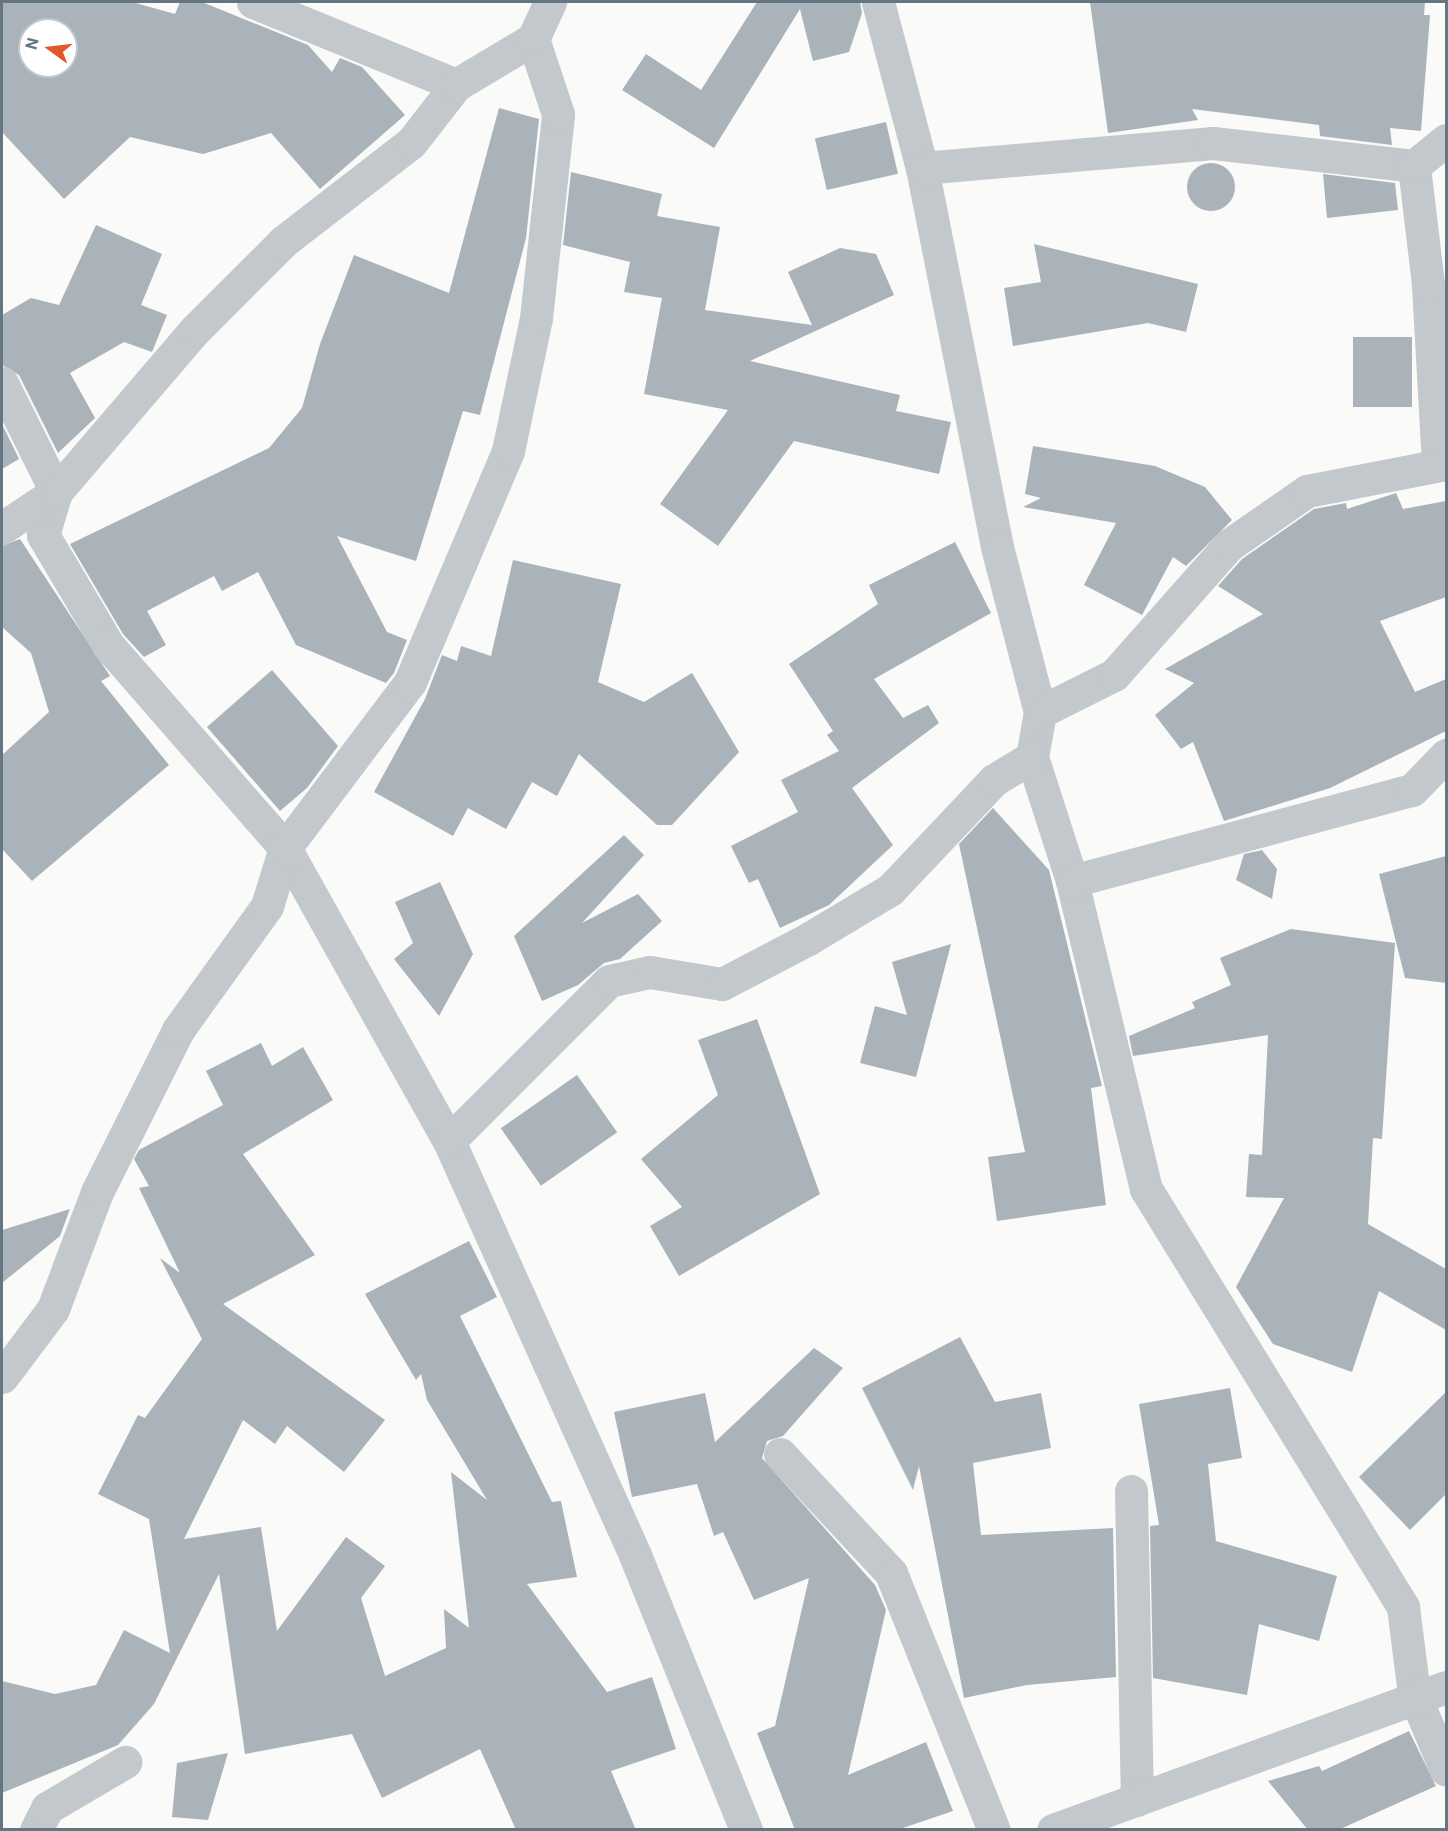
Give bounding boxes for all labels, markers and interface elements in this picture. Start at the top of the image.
north arrow [18,18,78,78]
text: N [21,36,43,52]

